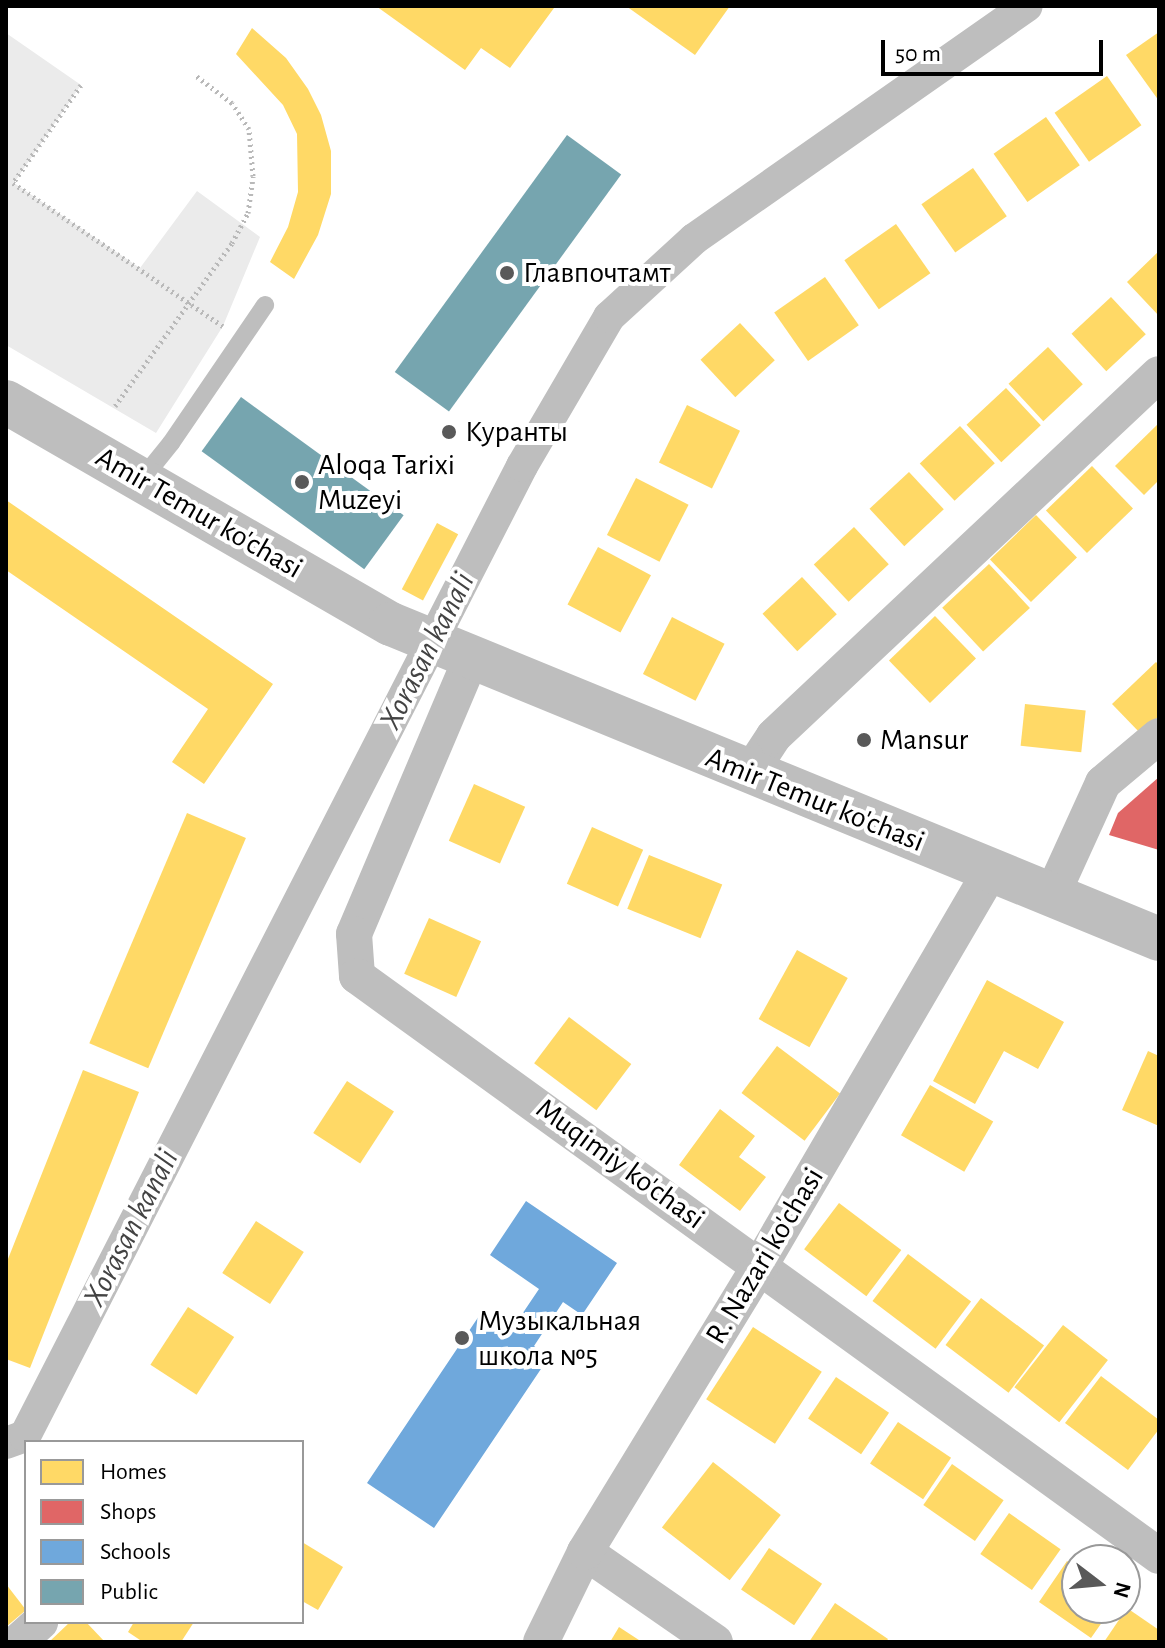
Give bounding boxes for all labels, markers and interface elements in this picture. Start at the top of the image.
scale bar [885,24,1107,74]
text: 50 m [895,42,941,66]
place label: Главпочтамт [523,255,671,291]
marker: Главпочтамт [498,264,516,282]
place label: Куранты [465,414,568,450]
marker: Куранты [440,423,458,441]
street label: Amir Temur ko'chasi [89,439,309,587]
place label: Aloqa Tarixi Muzeyi [318,447,455,518]
marker: Aloqa Tarixi Muzeyi [293,473,311,491]
water label: Xorasan kanali [371,566,483,736]
place label: Mansur [880,722,968,758]
marker: Mansur [855,731,873,749]
street label: Amir Temur ko'chasi [700,740,930,860]
street label: Muqimiy ko'chasi [529,1091,711,1237]
water label: Xorasan kanali [75,1143,187,1313]
street label: R. Nazari ko'chasi [698,1161,832,1351]
place label: Музыкальная школа №5 [478,1303,641,1374]
marker: Музыкальная школа №5 [453,1329,471,1347]
legend [24,1440,304,1624]
text: Homes [100,1460,167,1484]
text: Shops [100,1500,156,1524]
text: Schools [100,1540,171,1564]
north arrow [1061,1544,1141,1624]
text: Public [100,1580,158,1604]
text: N [1109,1580,1135,1600]

